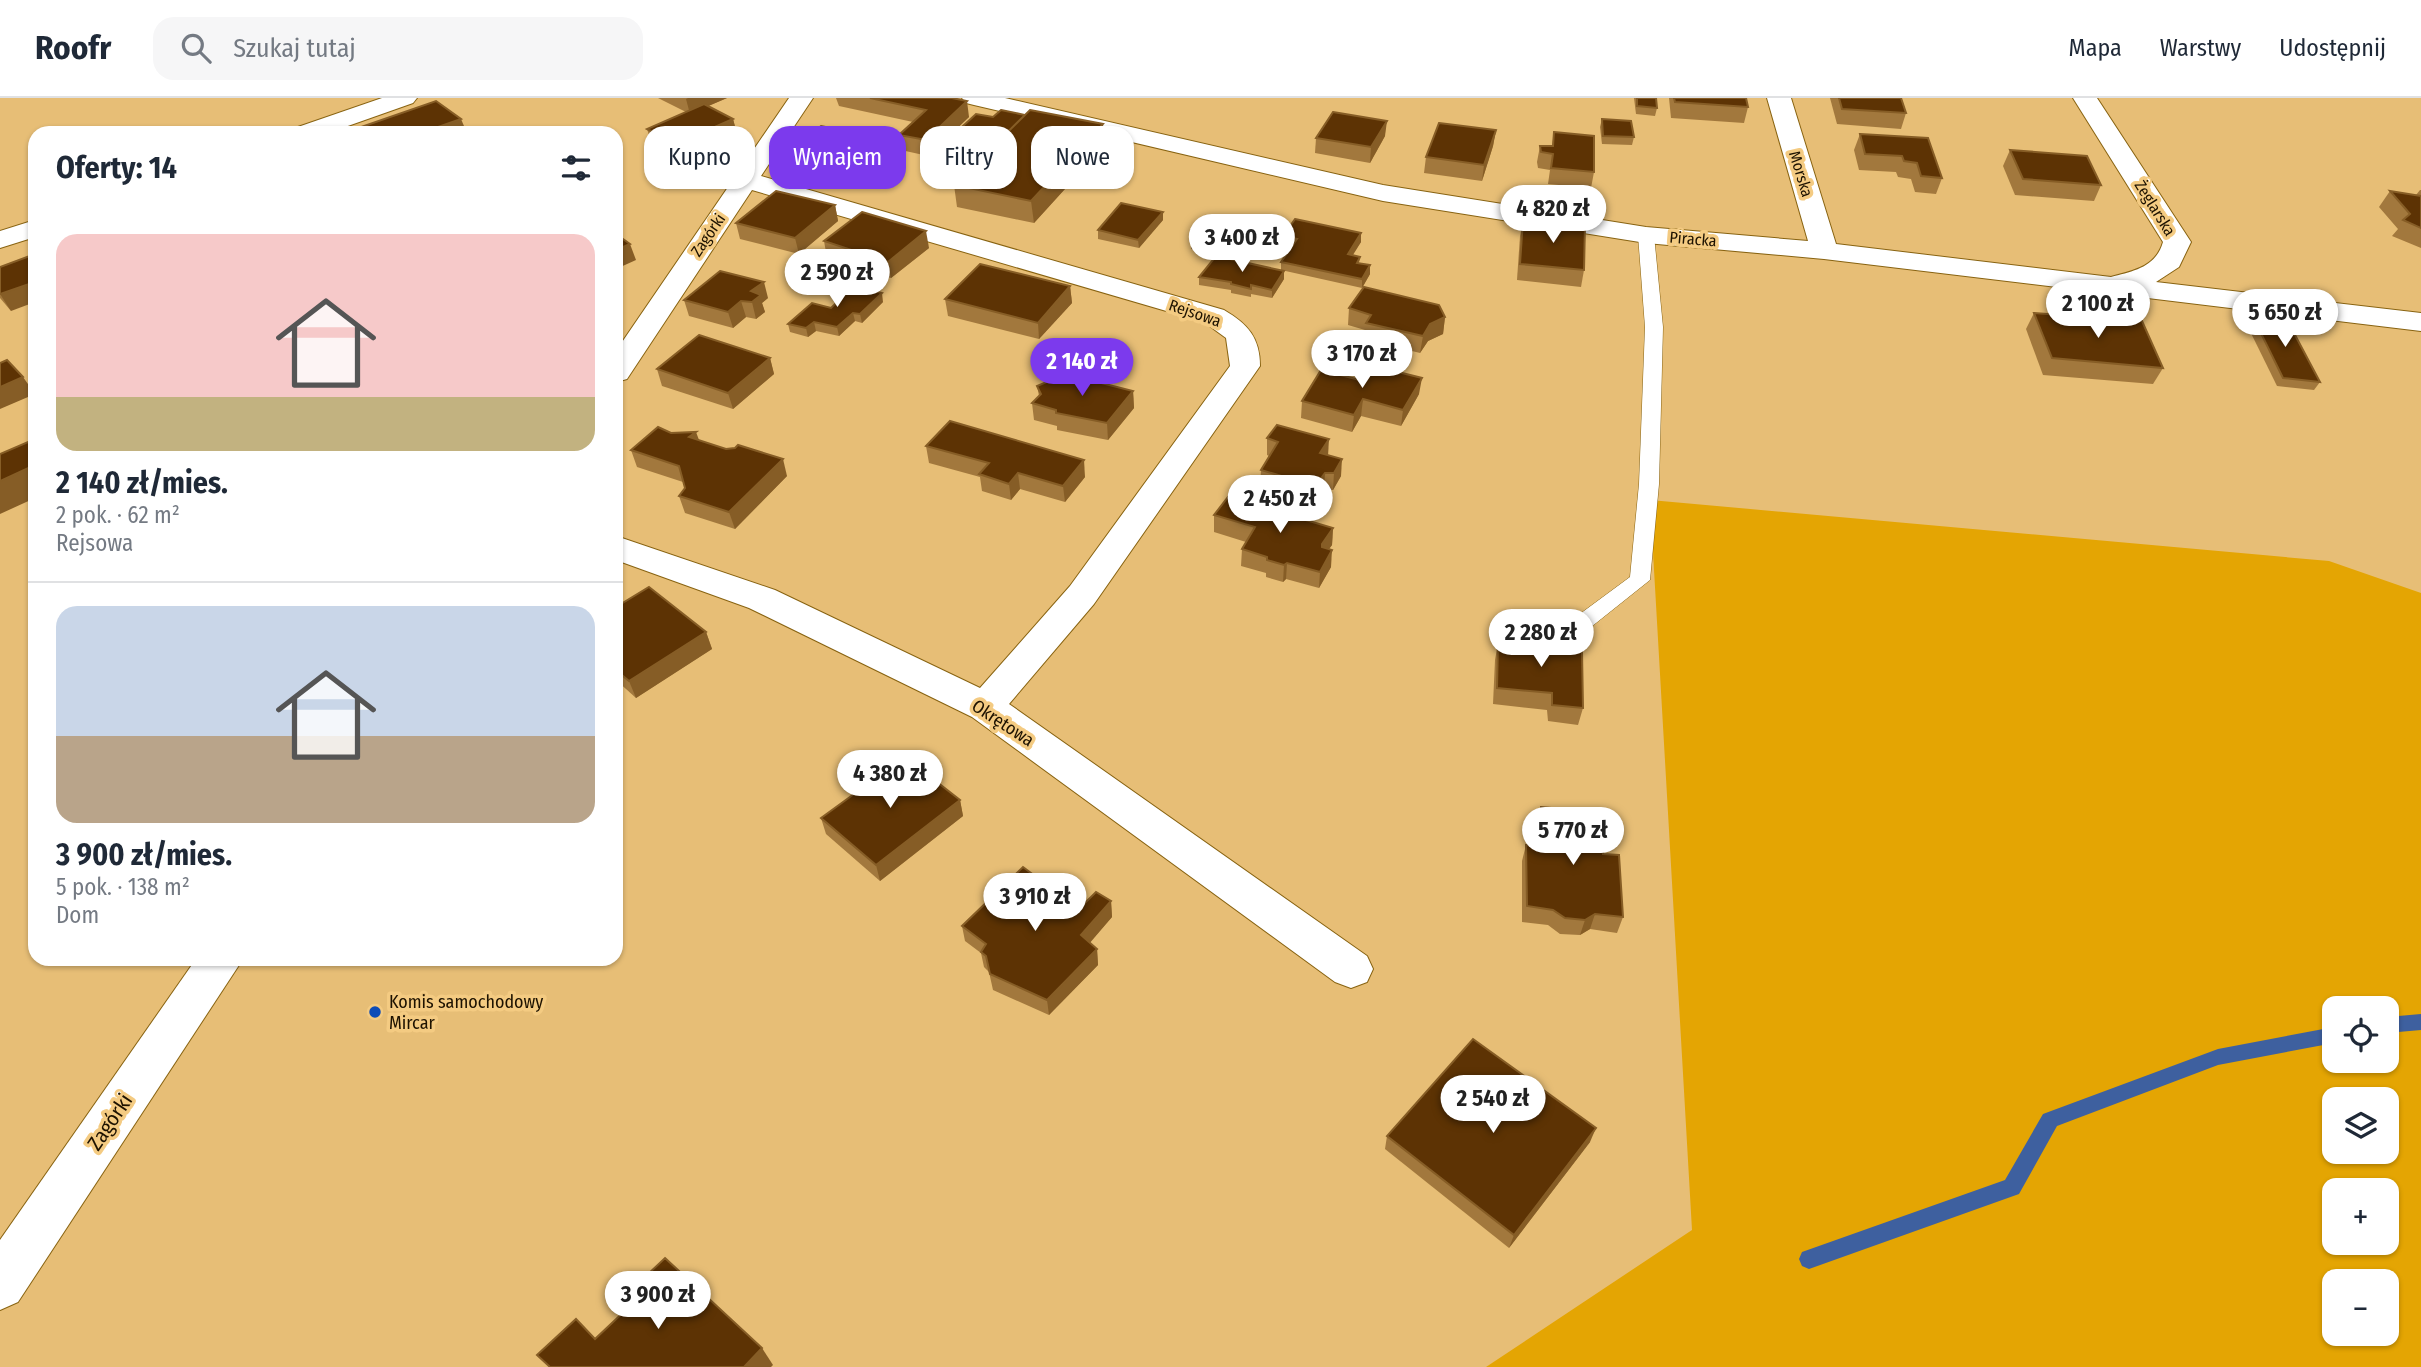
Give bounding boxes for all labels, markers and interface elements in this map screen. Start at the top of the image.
search box [153,17,643,80]
text: Roofr [35,28,111,68]
icon: search [177,29,215,67]
text: Szukaj tutaj [233,33,356,64]
text: Mapa [2069,34,2122,62]
text: Warstwy [2160,34,2241,62]
text: Udostępnij [2279,34,2386,62]
chip: Kupno [644,126,755,189]
chip: Wynajem [769,126,906,189]
chip: Filtry [920,126,1017,189]
chip: Nowe [1031,126,1134,189]
icon: filters [557,149,595,187]
street label: Morska [1785,149,1817,199]
text: Oferty: 14 [56,150,177,186]
street label: Żeglarska [2131,177,2180,239]
pin: 4 820 zł [1481,186,1625,245]
text: 4 820 zł [1516,194,1590,222]
street label: Zagórki [687,210,729,260]
pin: 3 400 zł [1170,214,1314,274]
text: 3 400 zł [1205,223,1279,251]
street label: Piracka [1669,227,1718,251]
pin: 2 590 zł [765,250,909,309]
text: 2 590 zł [801,258,873,286]
icon: home [263,280,389,406]
pin: 2 100 zł [2026,280,2170,340]
text: 2 100 zł [2062,289,2134,317]
pin: 5 650 zł [2213,289,2357,349]
street label: Rejsowa [1166,295,1224,331]
text: 5 650 zł [2248,298,2322,326]
pin: 3 170 zł [1290,330,1434,390]
pin: 2 140 zł [1010,338,1154,398]
text: 3 170 zł [1327,339,1397,367]
text: 2 140 zł [1046,347,1118,375]
text: 2 140 zł/mies. [56,465,228,501]
pin: 2 450 zł [1208,476,1352,535]
text: 2 450 zł [1244,484,1316,512]
text: 2 pok. · 62 m² [56,501,180,529]
text: Rejsowa [56,529,133,557]
pin: 2 280 zł [1469,610,1613,669]
text: 2 280 zł [1505,618,1577,646]
icon: home [263,652,389,778]
street label: Okrętowa [968,695,1038,751]
pin: 4 380 zł [818,750,962,810]
text: 4 380 zł [853,759,927,787]
pin: 5 770 zł [1501,808,1645,867]
text: 5 770 zł [1538,816,1608,844]
text: 3 900 zł/mies. [56,837,232,873]
text: 5 pok. · 138 m² [56,873,190,901]
pin: 3 910 zł [963,874,1107,933]
text: 3 910 zł [999,882,1071,910]
text: Dom [56,901,99,929]
place label: Komis samochodowy Mircar [389,991,543,1034]
map controls [2322,996,2399,1346]
button: locate [2322,996,2399,1073]
marker: Komis samochodowy Mircar [367,1004,383,1020]
pin: 2 540 zł [1421,1076,1565,1135]
text: 2 540 zł [1457,1084,1529,1112]
button: layers [2322,1087,2399,1164]
street label: Zagórki [82,1089,138,1155]
button: + [2322,1178,2399,1255]
button: − [2322,1269,2399,1346]
pin: 3 900 zł [586,1272,730,1331]
text: 3 900 zł [621,1280,695,1308]

